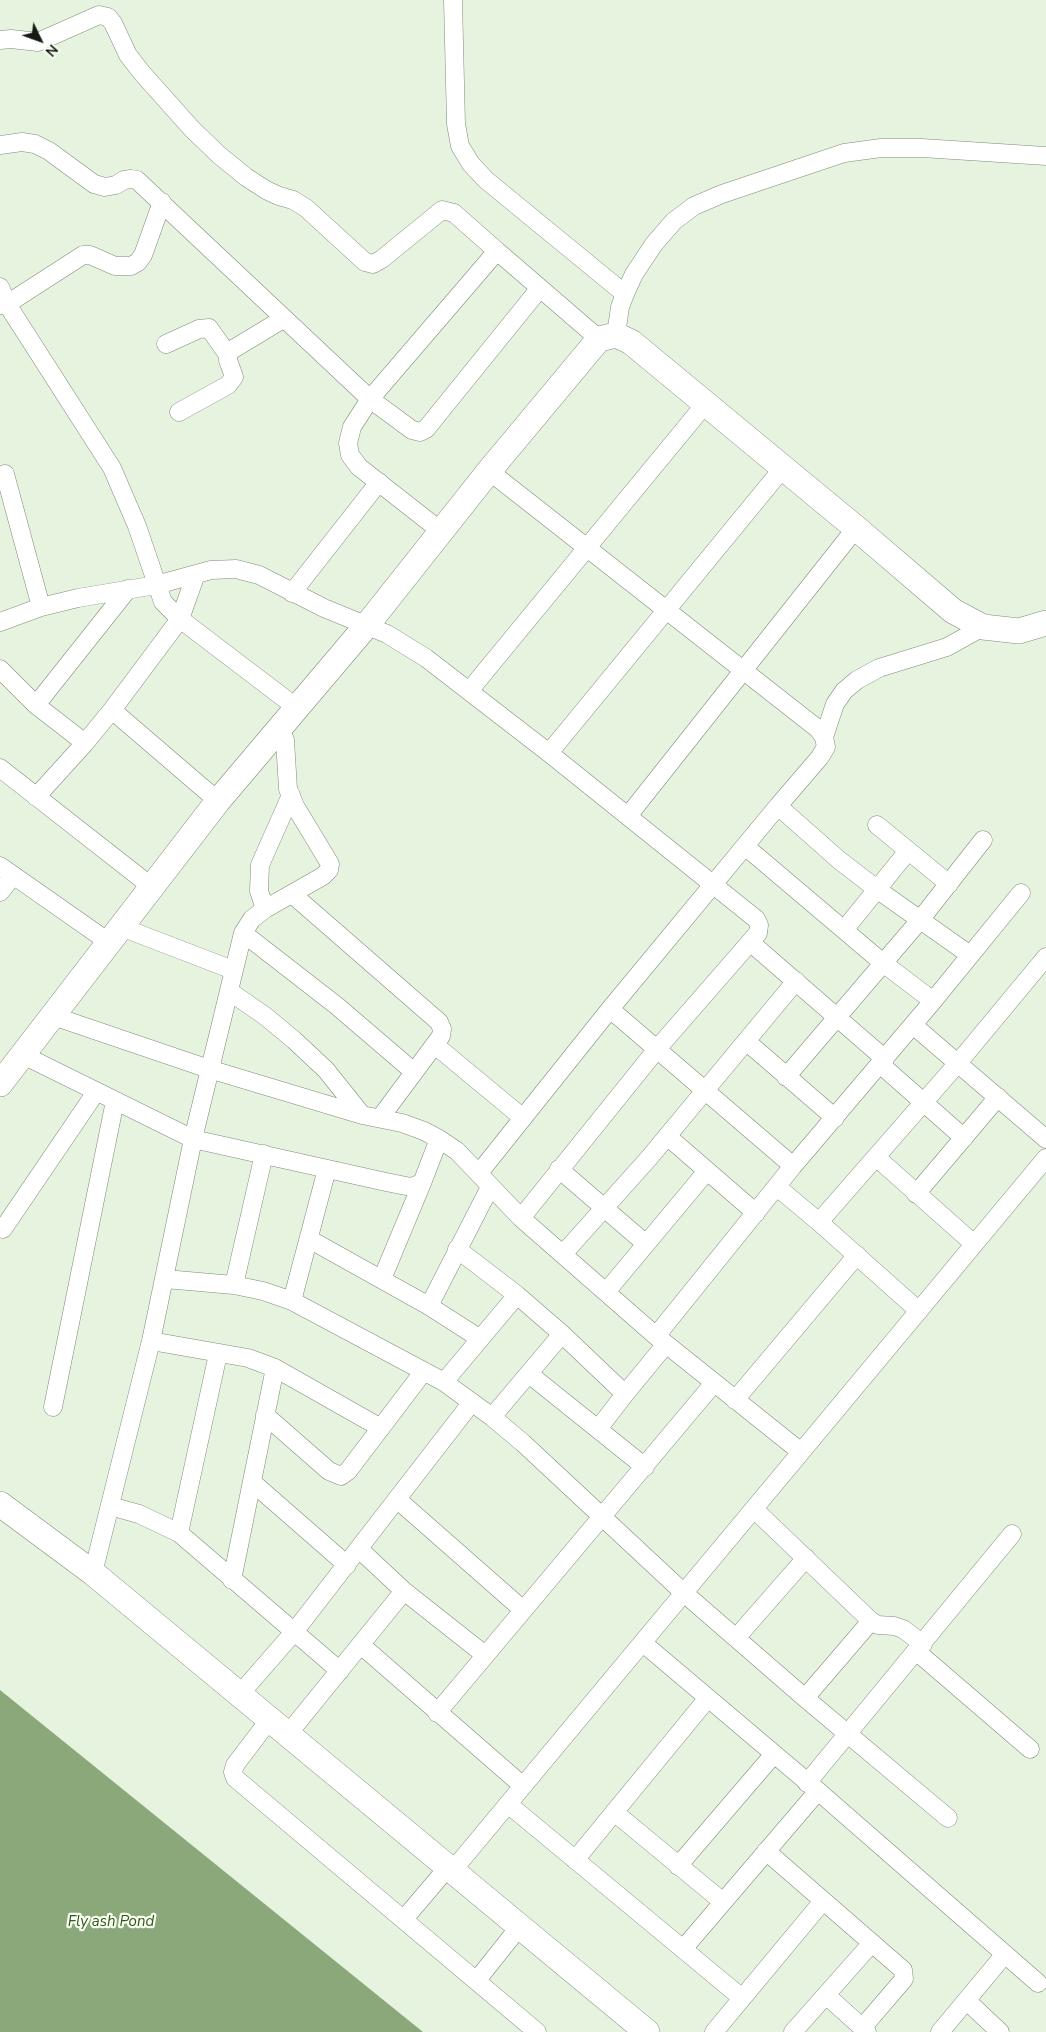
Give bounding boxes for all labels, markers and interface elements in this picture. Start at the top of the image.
north arrow [15,15,65,65]
text: N [41,40,62,61]
water label: Fly ash Pond [68,1913,154,1931]

